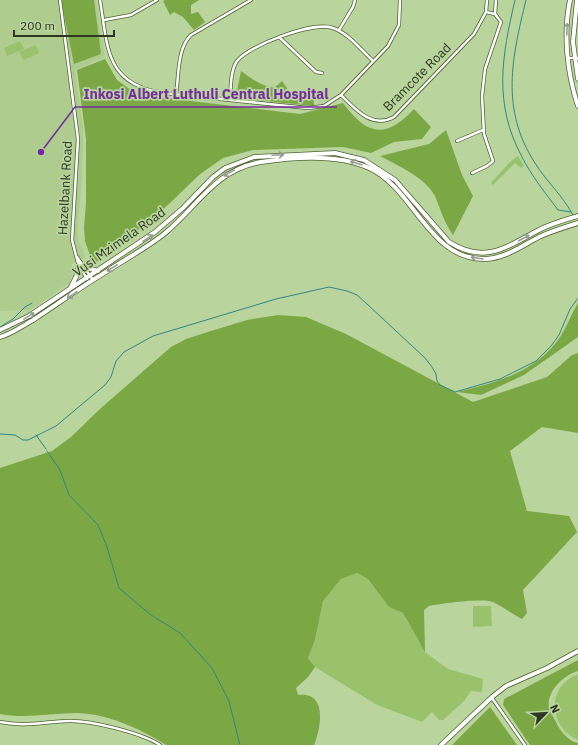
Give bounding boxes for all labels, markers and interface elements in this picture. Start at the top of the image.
scale bar [14,12,114,38]
text: 200 m [20,18,55,33]
one-way arrow [564,23,571,36]
street label: Bramcote Road [379,39,455,115]
callout: Inkosi Albert Luthuli Central Hospital [75,81,337,107]
text: Inkosi Albert Luthuli Central Hospital [83,85,329,103]
street label: Hazelbank Road [54,140,76,236]
one-way arrow [271,151,284,158]
one-way arrow [350,159,363,166]
one-way arrow [223,170,235,178]
street label: Vusi Mzimela Road [69,204,169,280]
one-way arrow [142,233,153,242]
one-way arrow [518,234,530,241]
one-way arrow [471,254,484,262]
one-way arrow [107,264,118,272]
one-way arrow [66,291,77,299]
one-way arrow [23,311,35,319]
north arrow [526,693,566,733]
text: N [547,702,563,715]

